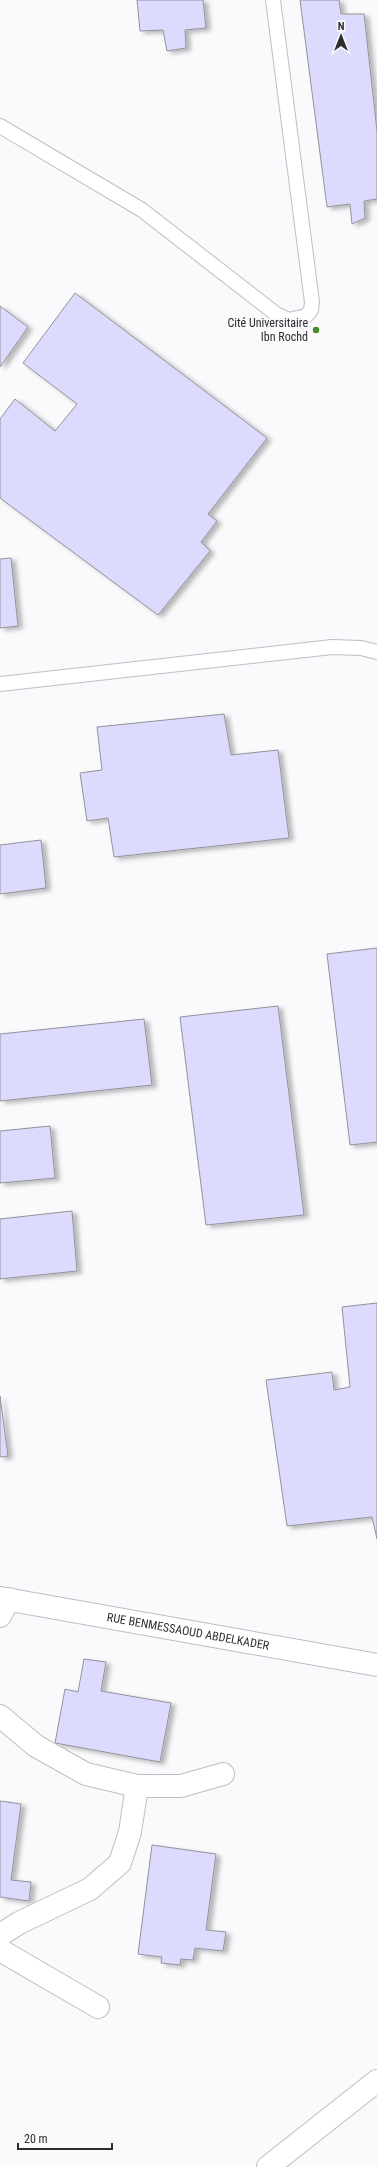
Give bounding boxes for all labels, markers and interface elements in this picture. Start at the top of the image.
north arrow [321,16,361,56]
text: N [338,20,345,33]
place label: Cité Universitaire Ibn Rochd [227,316,308,344]
marker: Cité Universitaire Ibn Rochd [311,325,321,335]
street label: RUE BENMESSAOUD ABDELKADER [106,1610,271,1653]
scale bar [18,2125,112,2151]
text: 20 m [24,2132,48,2146]

